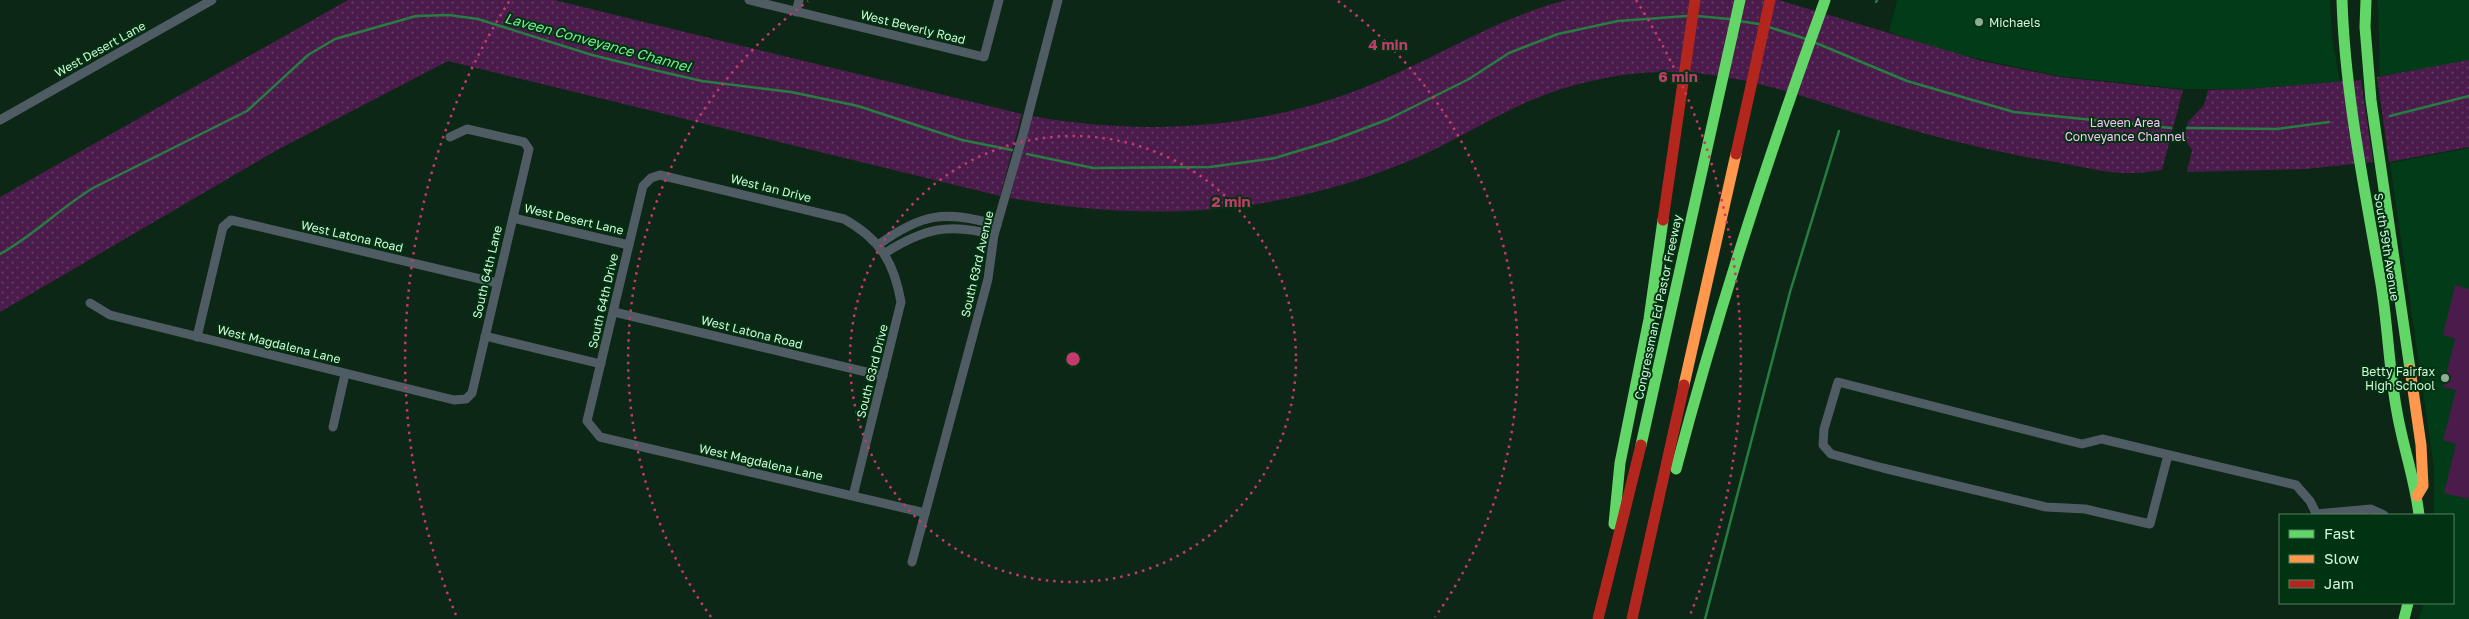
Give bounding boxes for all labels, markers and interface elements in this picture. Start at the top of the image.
street label: West Beverly Road [859,7,967,47]
water label: Laveen Conveyance Channel [503,9,694,75]
place label: Michaels [1989,15,2040,30]
marker: Michaels [1973,16,1985,28]
street label: West Desert Lane [52,18,148,80]
text: 4 min [1368,35,1408,53]
text: 6 min [1658,67,1698,85]
park label: Laveen Area Conveyance Channel [2065,115,2185,144]
street label: West Ian Drive [729,171,813,205]
text: 2 min [1211,192,1251,210]
street label: South 59th Avenue [2371,192,2403,302]
street label: West Desert Lane [523,200,625,238]
street label: South 63rd Avenue [957,209,997,319]
street label: Congressman Ed Pastor Freeway [1631,213,1685,401]
street label: West Latona Road [299,217,405,255]
street label: South 64th Lane [469,224,505,320]
street label: South 64th Drive [585,252,621,350]
street label: West Latona Road [700,312,804,352]
street label: West Magdalena Lane [216,321,342,367]
street label: South 63rd Drive [853,322,891,420]
centre of rings [1064,350,1082,368]
place label: Betty Fairfax High School [2361,364,2435,393]
marker: Betty Fairfax High School [2439,372,2451,384]
street label: West Magdalena Lane [698,440,824,484]
legend [2279,514,2454,604]
text: Fast [2324,524,2355,542]
text: Slow [2324,549,2359,567]
text: Jam [2324,574,2354,592]

